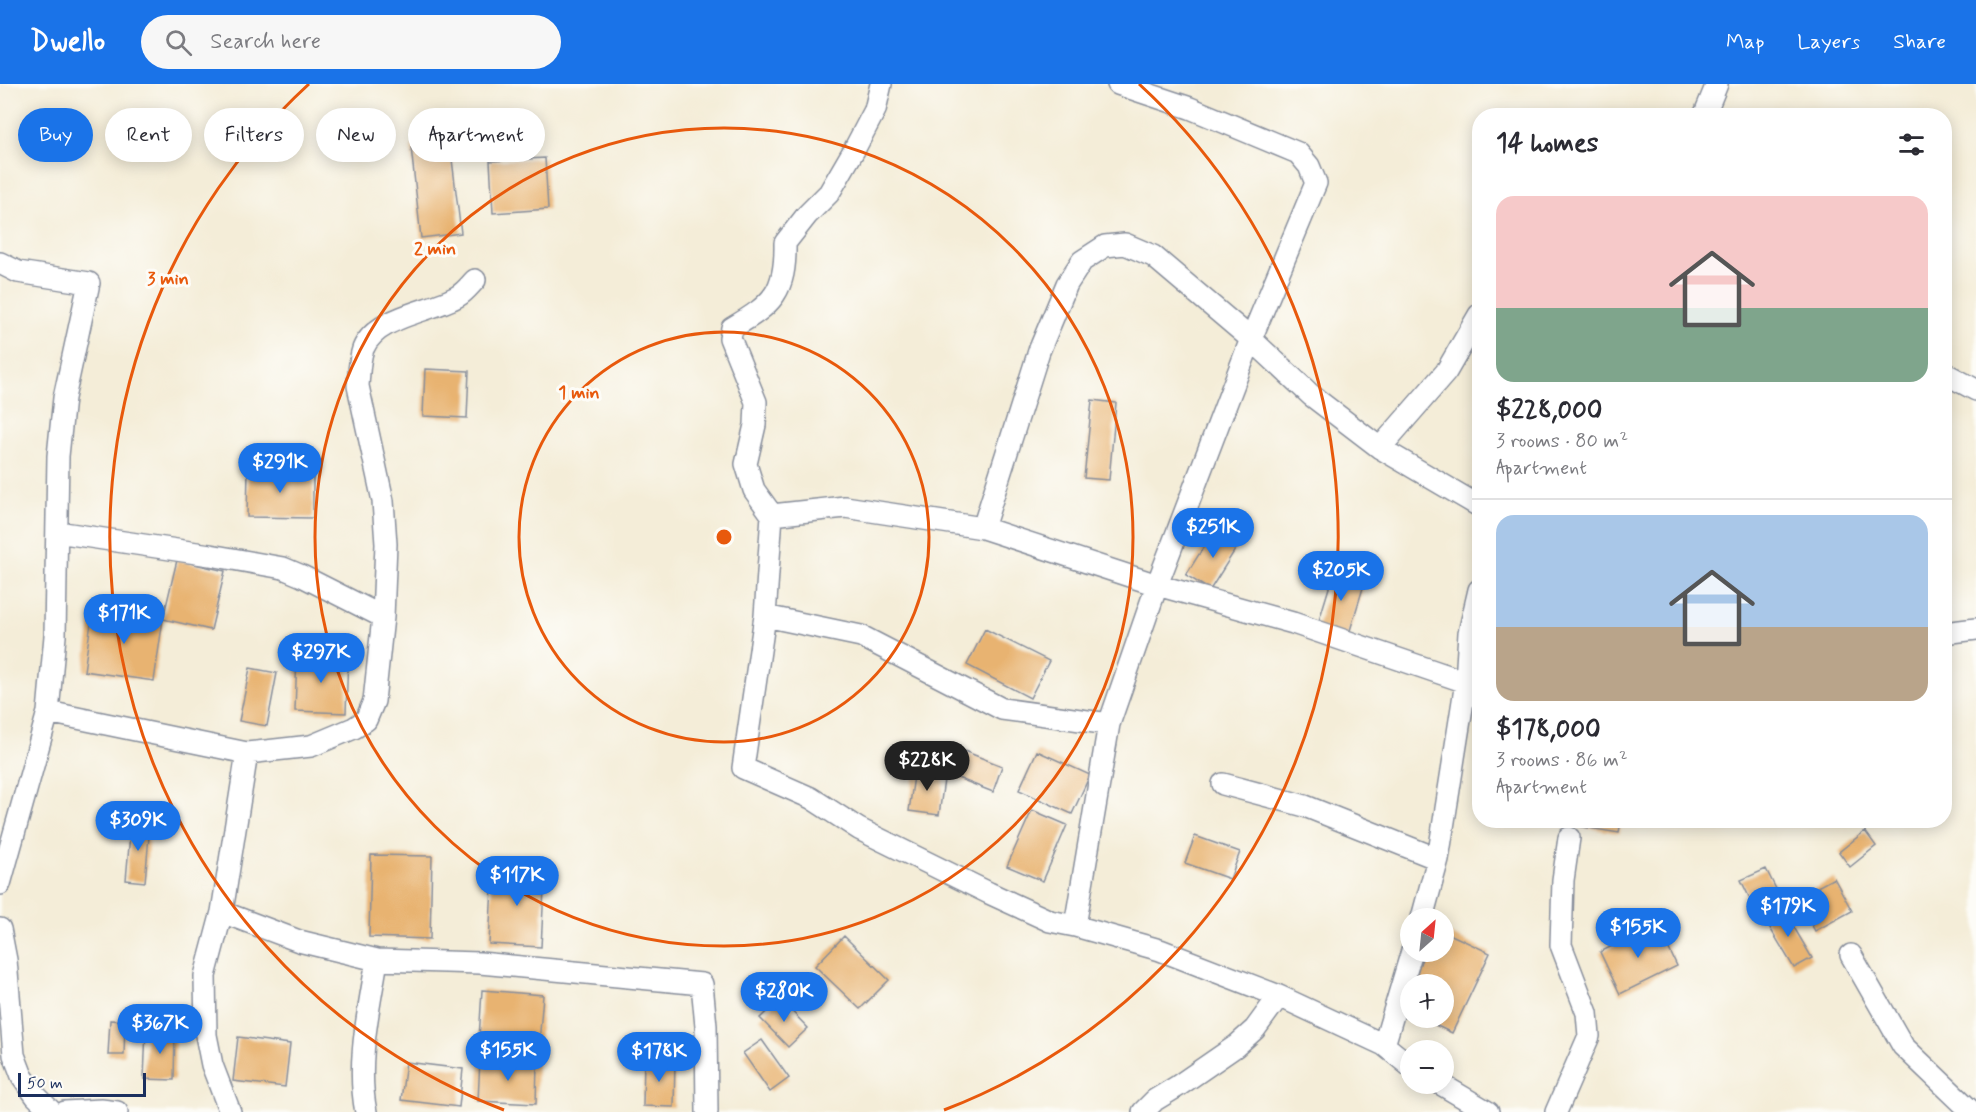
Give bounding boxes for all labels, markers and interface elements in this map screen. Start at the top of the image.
search box [141,15,561,69]
text: Dwello [30,24,105,61]
icon: search [162,26,195,59]
text: Search here [210,28,321,56]
text: Map [1726,28,1764,56]
text: Layers [1797,28,1860,56]
text: Share [1893,28,1946,56]
chip: Buy [18,108,93,162]
chip: Rent [105,108,192,162]
chip: Filters [204,108,304,162]
chip: New [316,108,396,162]
chip: Apartment [408,108,545,162]
text: 14 homes [1496,127,1598,161]
icon: filters [1895,128,1928,161]
icon: home [1658,235,1766,343]
text: 2 min [414,237,456,261]
text: 3 min [147,267,189,291]
text: 1 min [558,381,600,405]
text: $228,000 [1496,394,1602,428]
text: 3 rooms · 80 m² [1496,428,1628,455]
pin: $291K [238,443,322,494]
text: $291K [252,449,308,476]
text: Apartment [1496,455,1587,482]
pin: $251K [1171,508,1255,559]
text: $251K [1186,514,1240,541]
centre of rings [714,527,734,547]
pin: $205K [1299,551,1383,602]
icon: home [1658,554,1766,662]
text: $205K [1312,557,1370,584]
pin: $171K [82,594,166,645]
text: $171K [98,600,150,627]
pin: $297K [279,633,363,684]
text: $297K [292,639,350,666]
text: $178,000 [1496,713,1601,747]
pin: $228K [885,741,969,792]
text: $228K [898,747,956,774]
text: 3 rooms · 86 m² [1496,747,1628,774]
text: Apartment [1496,774,1587,801]
pin: $309K [96,801,180,852]
text: $309K [110,807,166,834]
pin: $117K [475,856,559,907]
text: $117K [490,862,544,889]
pin: $179K [1746,887,1830,938]
text: $179K [1760,893,1816,920]
north arrow [1400,908,1454,962]
map controls [1400,908,1454,1094]
pin: $155K [1596,908,1680,959]
text: $155K [1610,914,1666,941]
pin: $280K [742,972,826,1023]
button: + [1400,974,1454,1028]
text: $280K [755,978,813,1005]
pin: $367K [118,1004,202,1055]
text: $367K [131,1010,189,1037]
pin: $155K [466,1031,550,1082]
pin: $178K [617,1032,701,1083]
text: $155K [480,1037,536,1064]
text: $178K [631,1038,687,1065]
button: − [1400,1040,1454,1094]
scale bar [18,1070,146,1098]
text: 50 m [27,1073,63,1094]

